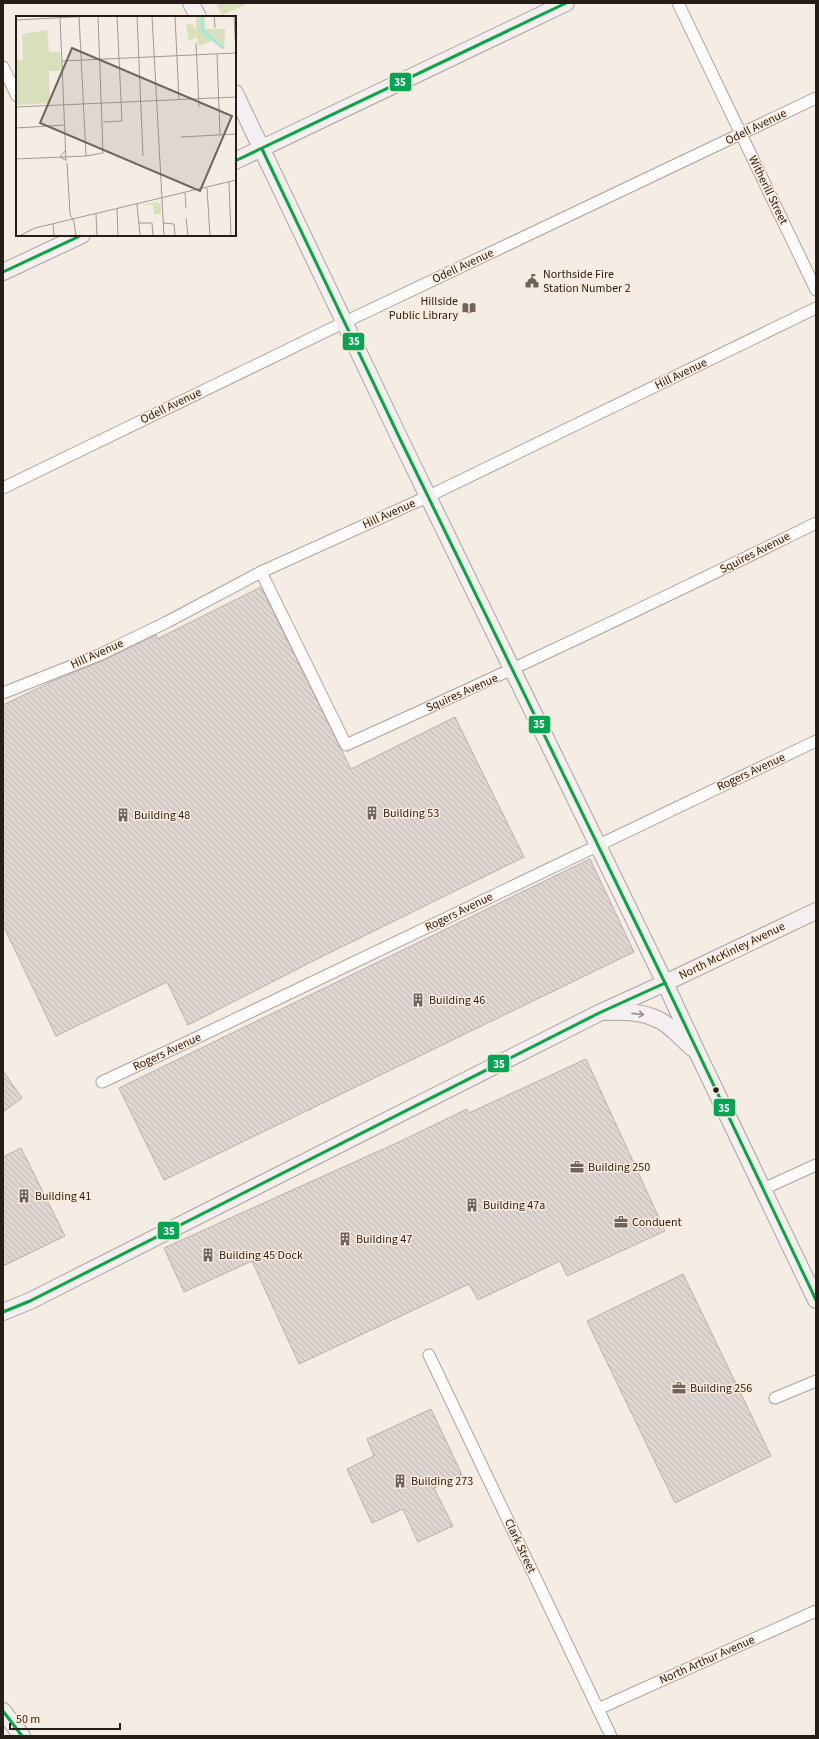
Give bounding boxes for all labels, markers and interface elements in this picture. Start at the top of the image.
inset map [16,16,236,236]
line badge: 35 [389,72,412,92]
text: 35 [394,75,406,90]
street label: Odell Avenue [723,105,789,149]
street label: Witherill Street [744,153,792,227]
street label: Odell Avenue [429,244,497,288]
place label: Northside Fire Station Number 2 [543,266,631,297]
public building icon: Northside Fire Station Number 2 [524,273,540,289]
place label: Hillside Public Library [389,293,458,324]
library icon: Hillside Public Library [461,300,477,316]
line badge: 35 [342,332,365,351]
text: 35 [348,334,360,349]
street label: Hill Avenue [652,354,710,394]
street label: Odell Avenue [138,384,204,428]
street label: Hill Avenue [360,495,418,533]
street label: Squires Avenue [717,528,793,578]
street label: Hill Avenue [68,635,126,673]
street label: Squires Avenue [423,670,501,716]
line badge: 35 [528,715,551,734]
text: 35 [533,717,545,732]
street label: Rogers Avenue [714,749,788,795]
building icon: Building 53 [364,805,380,821]
place label: Building 53 [383,805,439,822]
building icon: Building 48 [115,807,131,823]
place label: Building 48 [134,807,190,824]
street label: Rogers Avenue [422,888,496,936]
street label: North McKinley Avenue [676,918,788,984]
building icon: Building 46 [410,992,426,1008]
place label: Building 46 [429,992,485,1009]
one-way arrow [631,1010,644,1018]
street label: Rogers Avenue [130,1029,204,1075]
line badge: 35 [487,1054,510,1073]
text: 35 [493,1057,505,1072]
unlabelled marker [711,1085,721,1095]
line badge: 35 [713,1098,736,1117]
text: 35 [718,1101,730,1116]
office icon: Building 250 [569,1159,585,1175]
place label: Building 250 [588,1159,650,1176]
building icon: Building 41 [16,1188,32,1204]
place label: Building 41 [35,1188,91,1205]
building icon: Building 47a [464,1197,480,1213]
place label: Building 47a [483,1197,545,1214]
office icon: Conduent [613,1214,629,1230]
place label: Conduent [632,1214,682,1231]
line badge: 35 [157,1221,180,1240]
text: 35 [163,1224,175,1239]
building icon: Building 47 [337,1231,353,1247]
place label: Building 47 [356,1231,412,1248]
building icon: Building 45 Dock [200,1247,216,1263]
place label: Building 45 Dock [219,1247,303,1264]
office icon: Building 256 [671,1380,687,1396]
place label: Building 256 [690,1380,752,1397]
building icon: Building 273 [392,1473,408,1489]
place label: Building 273 [411,1473,473,1490]
street label: Clark Street [500,1516,540,1576]
street label: North Arthur Avenue [657,1631,757,1689]
scale bar [10,1705,120,1731]
text: 50 m [16,1711,40,1728]

